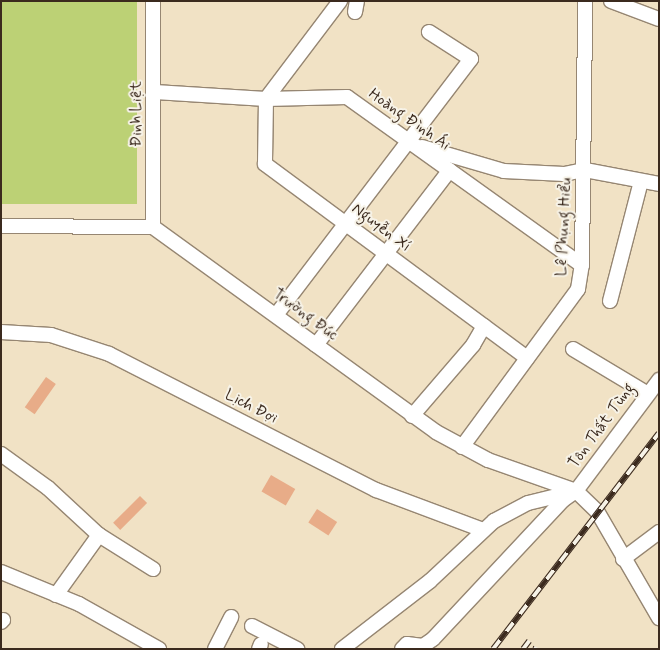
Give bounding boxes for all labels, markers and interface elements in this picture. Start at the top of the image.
street label: Đinh Liệt [127,81,147,147]
street label: Hoàng Đình Ái [364,85,454,155]
street label: Lê Phụng Hiểu [552,177,576,277]
street label: Nguyễn Xí [348,200,414,256]
street label: Trường Đúc [269,285,341,345]
street label: Tôn Thất Tùng [565,381,639,471]
street label: Lịch Đợi [221,386,281,428]

